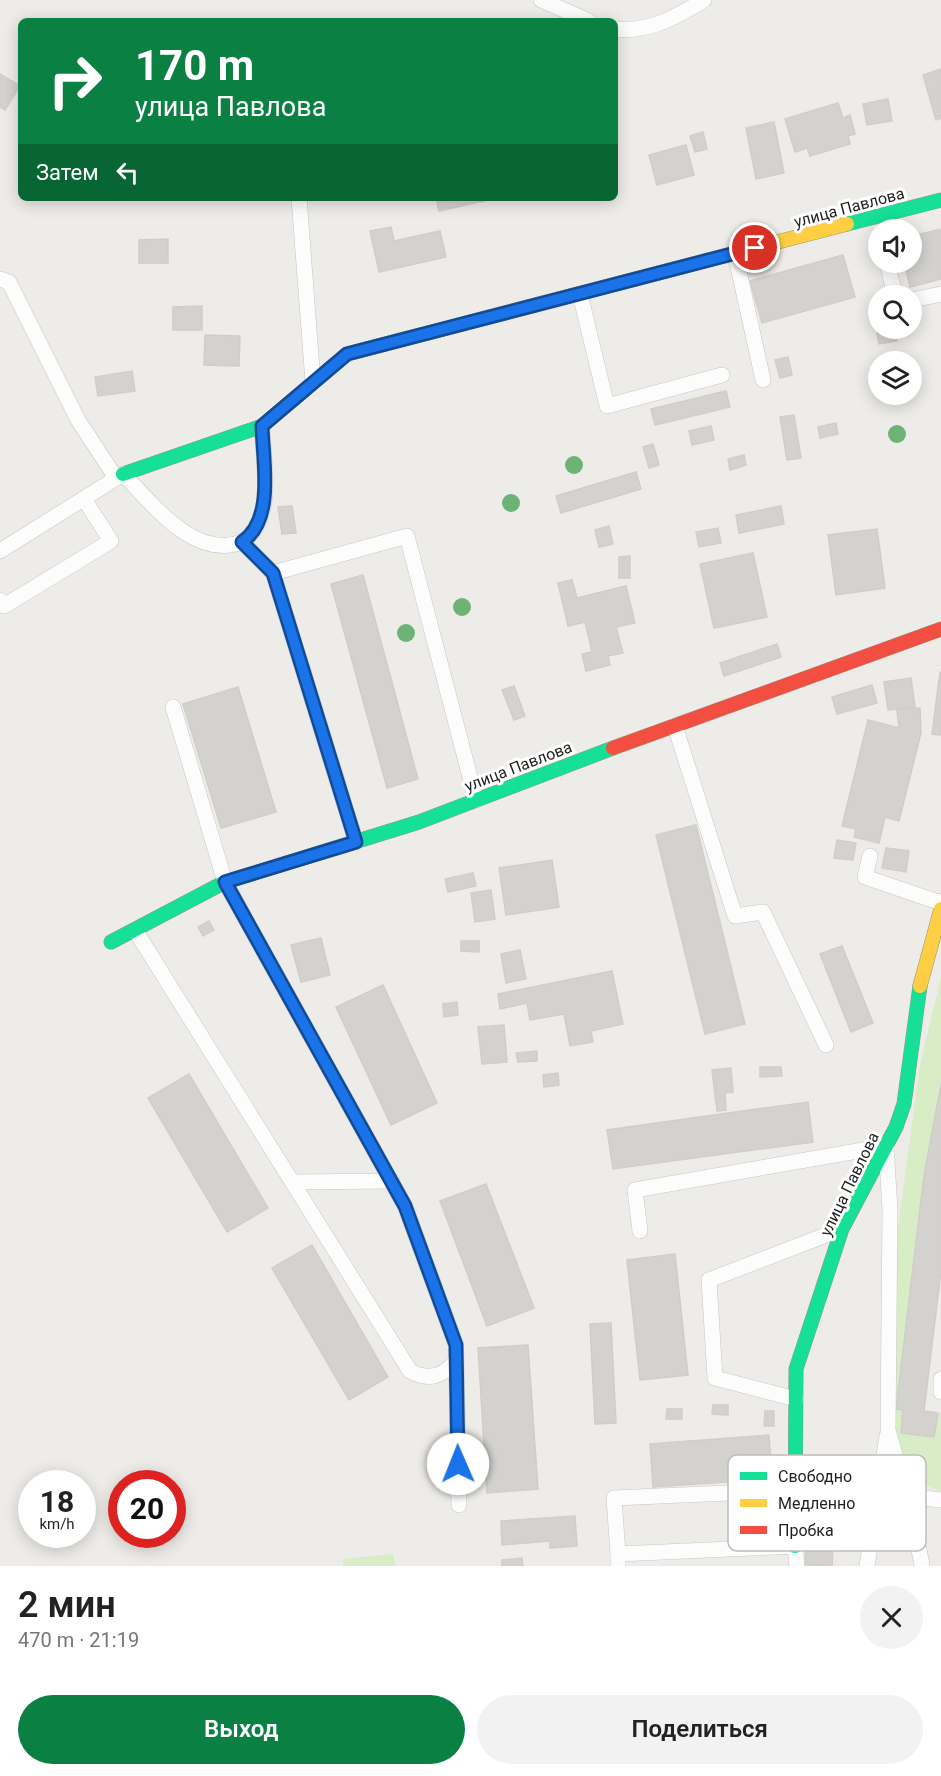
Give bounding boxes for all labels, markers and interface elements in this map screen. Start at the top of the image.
text: 170 m [135,41,254,90]
icon: right [36,42,114,120]
text: улица Павлова [135,91,326,123]
icon: left [111,156,144,189]
text: Затем [36,160,99,185]
street label: улица Павлова [792,184,906,231]
map controls [868,219,922,405]
button: sound [868,219,922,273]
pin [729,222,780,273]
icon: arrive [738,231,771,264]
button: search [868,285,922,339]
button: layers [868,351,922,405]
street label: улица Павлова [462,737,575,796]
street label: улица Павлова [816,1129,883,1239]
position arrow [426,1432,490,1496]
legend [728,1455,926,1551]
text: Свободно [778,1467,852,1486]
speed limit sign: 20 [108,1470,186,1548]
text: 18 [40,1484,74,1519]
text: Медленно [778,1494,855,1513]
text: km/h [39,1515,75,1533]
text: Пробка [778,1521,834,1540]
text: 2 мин [18,1584,116,1626]
button: close [860,1586,923,1649]
text: 470 m · 21:19 [18,1628,139,1652]
button: Выход [18,1695,465,1764]
button: Поделиться [477,1695,923,1764]

